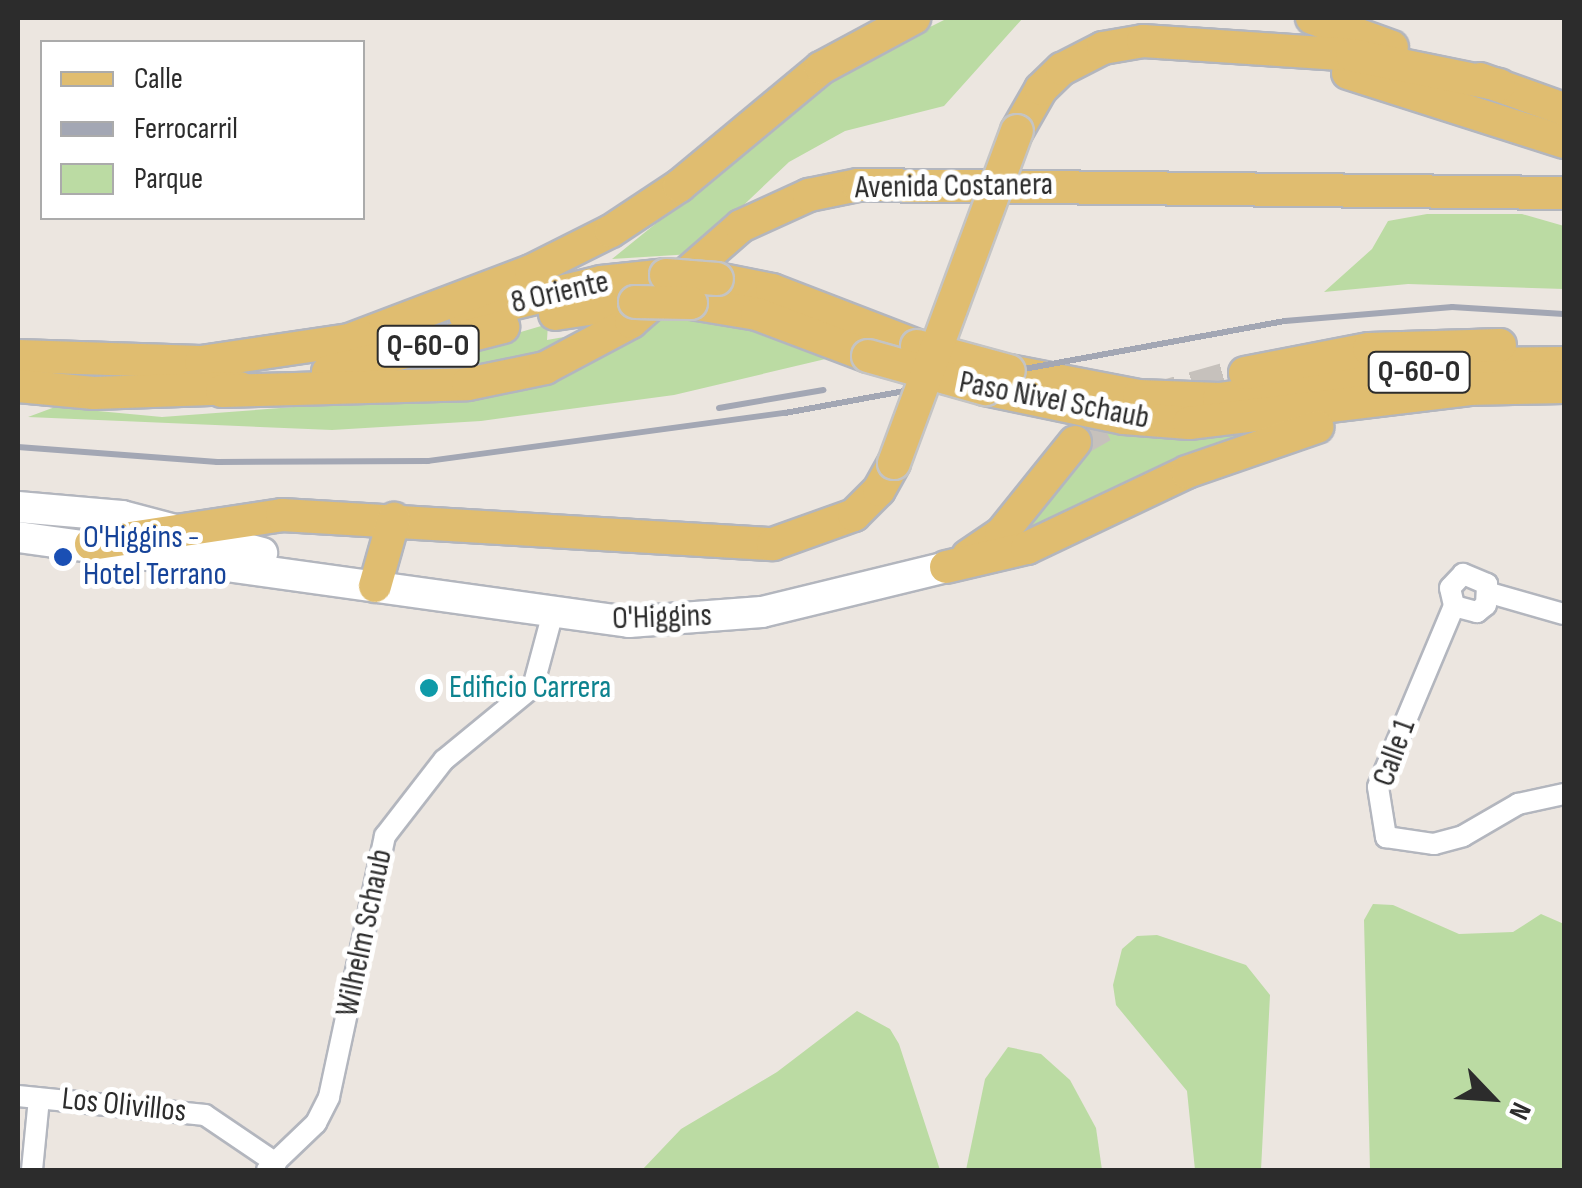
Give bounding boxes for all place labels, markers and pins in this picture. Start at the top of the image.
place label: O'Higgins - Hotel Terrano [83,520,227,595]
marker: O'Higgins - Hotel Terrano [52,546,74,568]
place label: Edificio Carrera [449,669,611,707]
marker: Edificio Carrera [418,677,440,699]

